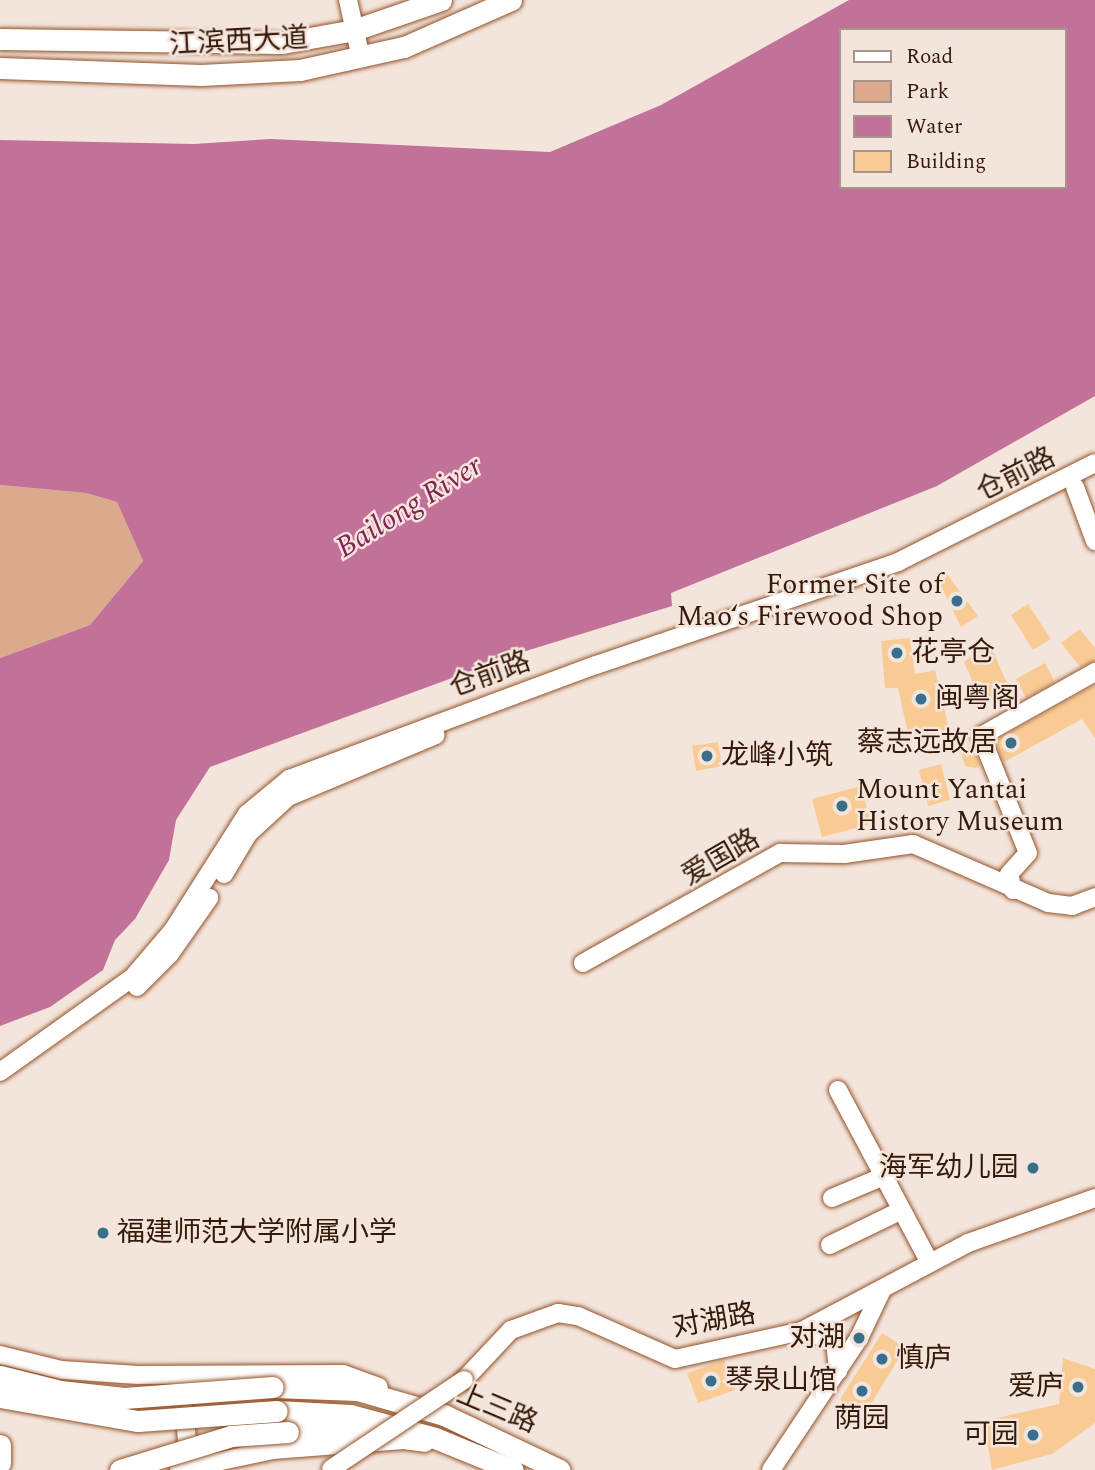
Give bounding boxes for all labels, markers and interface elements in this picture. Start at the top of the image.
street label: 江滨西大道 [168,22,310,62]
legend [839,28,1067,189]
text: Road [906,41,953,73]
text: Park [906,76,949,108]
text: Water [906,111,962,143]
text: Building [906,146,986,178]
street label: 仓前路 [971,441,1061,509]
water label: Bailong River [329,448,489,566]
place label: Former Site of Mao‘s Firewood Shop [676,568,943,634]
marker: Former Site of Mao‘s Firewood Shop [949,593,965,609]
place label: 花亭仓 [911,636,995,670]
street label: 仓前路 [445,645,535,705]
marker: 花亭仓 [889,645,905,661]
place label: 闽粤阁 [935,682,1019,716]
marker: 闽粤阁 [913,691,929,707]
place label: 蔡志远故居 [857,726,997,760]
marker: 蔡志远故居 [1003,735,1019,751]
place label: 龙峰小筑 [721,739,833,773]
marker: 龙峰小筑 [699,748,715,764]
place label: Mount Yantai History Museum [856,773,1064,839]
marker: Mount Yantai History Museum [834,798,850,814]
street label: 爱国路 [676,822,766,894]
place label: 海军幼儿园 [879,1151,1019,1185]
marker: 海军幼儿园 [1025,1160,1041,1176]
place label: 福建师范大学附属小学 [117,1216,397,1250]
marker: 福建师范大学附属小学 [95,1225,111,1241]
street label: 对湖路 [670,1297,758,1345]
place label: 对湖 [789,1321,845,1355]
marker: 对湖 [851,1330,867,1346]
place label: 慎庐 [896,1342,952,1376]
marker: 慎庐 [874,1351,890,1367]
place label: 琴泉山馆 [725,1364,837,1398]
place label: 爱庐 [1008,1370,1064,1404]
marker: 琴泉山馆 [703,1373,719,1389]
street label: 上三路 [452,1377,542,1441]
marker: 爱庐 [1070,1379,1086,1395]
marker: 荫园 [854,1383,870,1399]
place label: 荫园 [834,1402,890,1436]
place label: 可园 [963,1418,1019,1452]
marker: 可园 [1025,1427,1041,1443]

